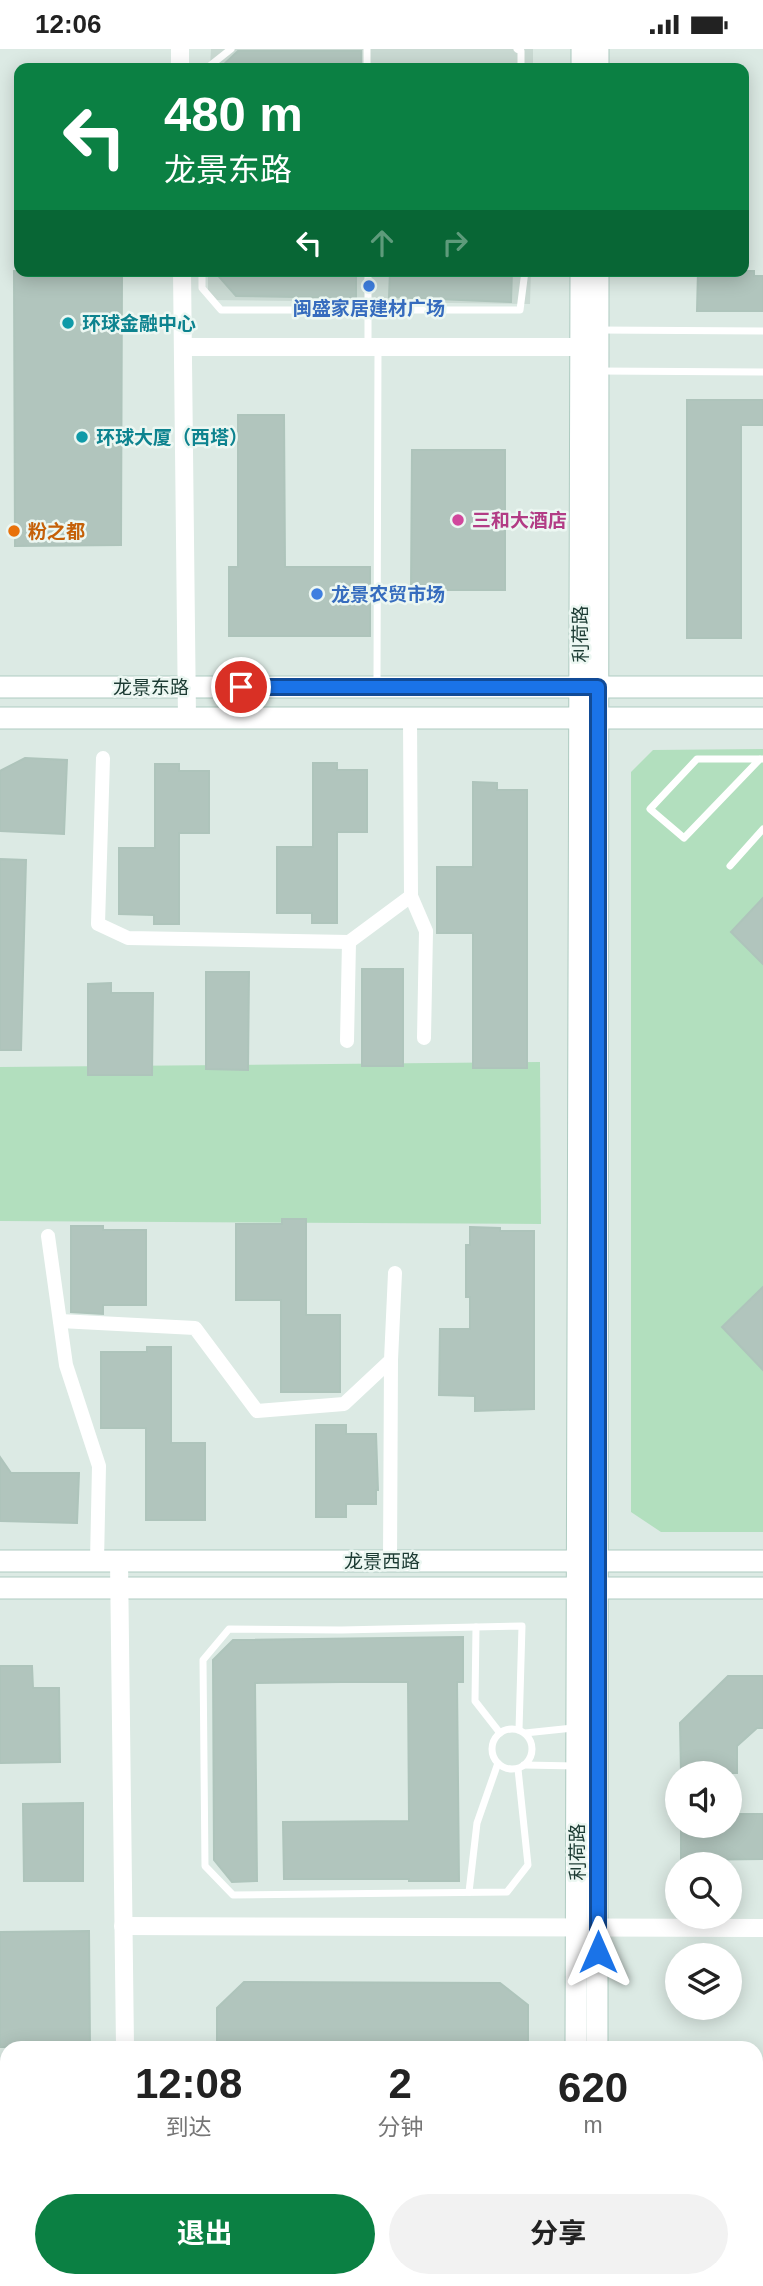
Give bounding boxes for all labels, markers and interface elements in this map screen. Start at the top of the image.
text: 12:06 [35,9,102,39]
text: 480 m [164,87,303,141]
icon: left [49,91,140,182]
text: 龙景东路 [164,152,292,188]
icon: left [290,224,328,262]
icon: ahead [363,224,401,262]
icon: right [436,224,474,262]
marker: 闽盛家居建材广场 [361,278,377,294]
place label: 闽盛家居建材广场 [293,298,445,319]
place label: 环球金融中心 [82,313,196,334]
marker: 环球金融中心 [60,315,76,331]
place label: 环球大厦（西塔） [96,427,248,448]
marker: 环球大厦（西塔） [74,429,90,445]
place label: 三和大酒店 [472,510,567,531]
marker: 三和大酒店 [450,512,466,528]
place label: 粉之都 [28,521,85,542]
marker: 粉之都 [6,523,22,539]
place label: 龙景农贸市场 [331,584,445,605]
marker: 龙景农贸市场 [309,586,325,602]
street label: 利荷路 [570,605,591,663]
pin [211,657,271,717]
icon: arrive [222,668,260,706]
street label: 龙景东路 [113,677,189,698]
street label: 龙景西路 [344,1551,420,1572]
map controls [665,1761,742,2020]
button: sound [665,1761,742,1838]
street label: 利荷路 [567,1823,588,1881]
button: search [665,1852,742,1929]
position arrow [561,1915,635,1989]
button: layers [665,1943,742,2020]
text: 12:08 [135,2060,242,2107]
text: 2 [388,2060,412,2107]
text: 620 [558,2064,628,2111]
text: m [584,2112,603,2138]
text: 到达 [166,2114,212,2140]
text: 分钟 [377,2114,423,2140]
button: 退出 [35,2194,375,2274]
button: 分享 [389,2194,728,2274]

